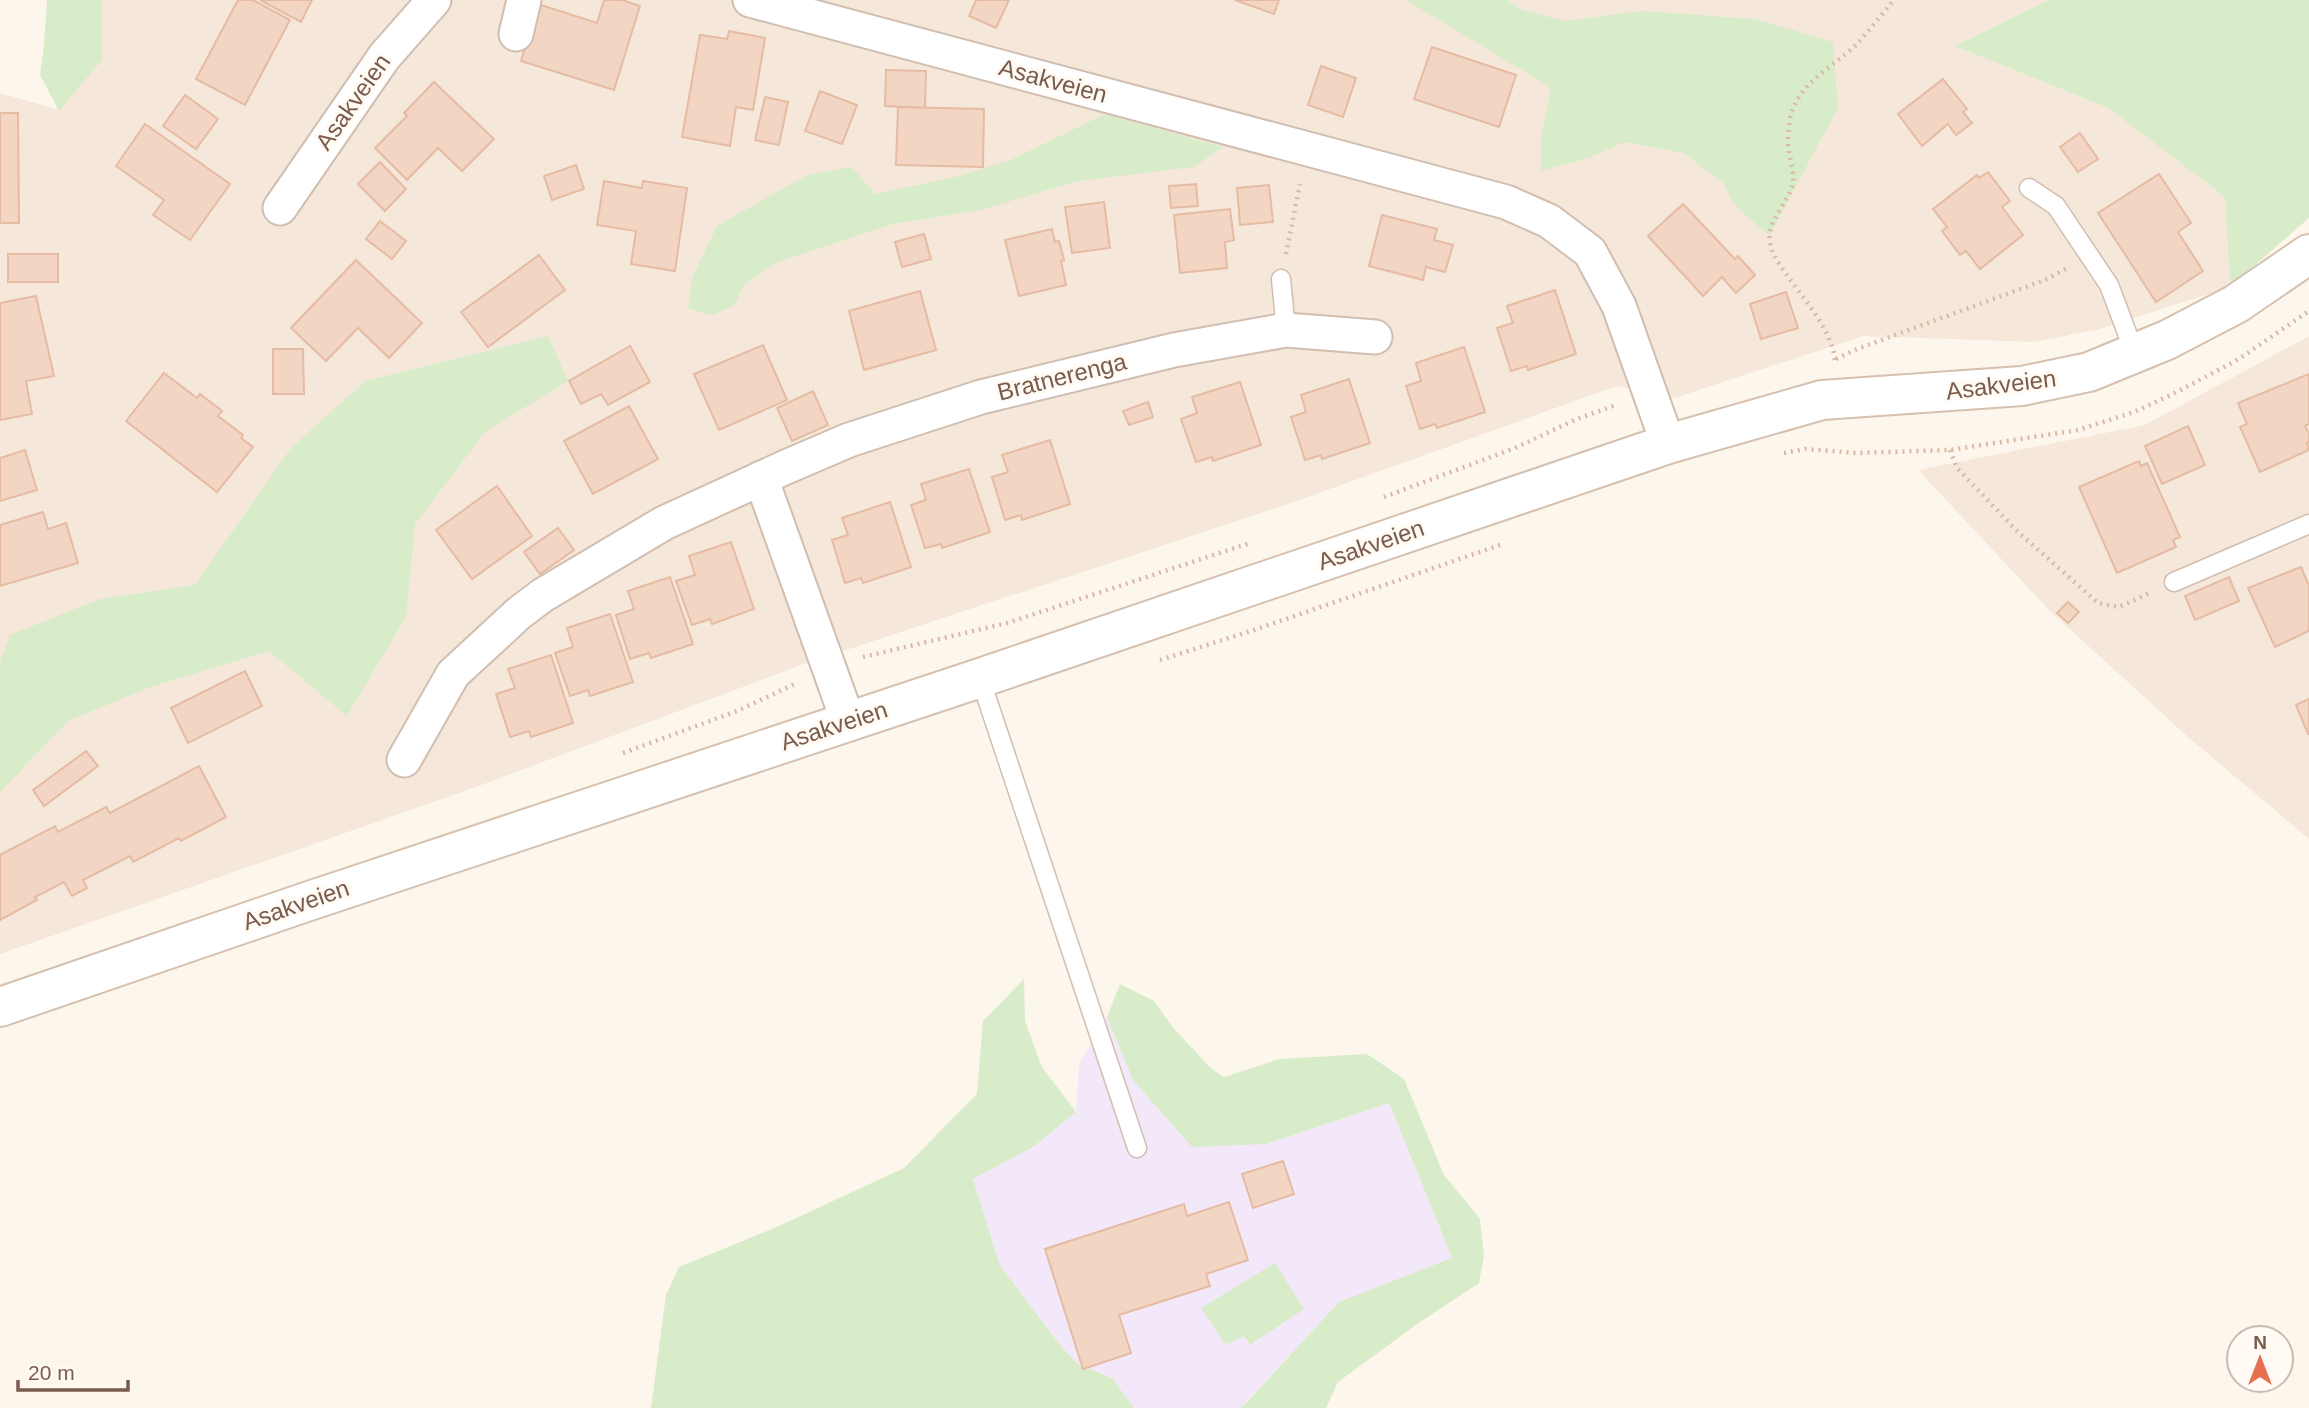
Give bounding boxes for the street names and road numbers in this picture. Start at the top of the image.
street label: Asakveien [310,49,395,155]
street label: Asakveien [996,53,1110,108]
street label: Bratnerenga [995,347,1130,406]
street label: Asakveien [1944,364,2058,405]
street label: Asakveien [1314,514,1428,575]
street label: Asakveien [777,696,891,755]
street label: Asakveien [239,874,353,935]

